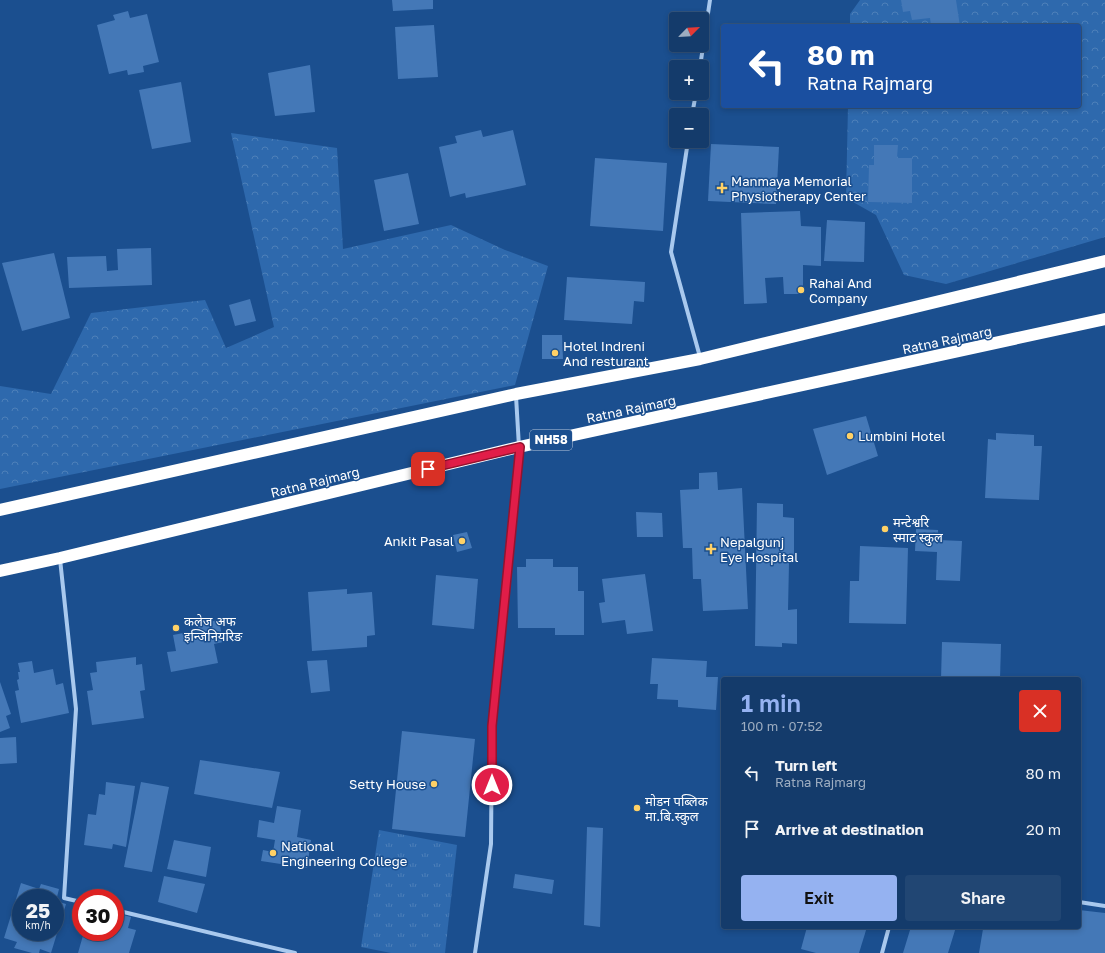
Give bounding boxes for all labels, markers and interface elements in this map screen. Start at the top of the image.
north arrow [669,12,709,52]
map controls [669,12,709,148]
text: 80 m [807,38,875,71]
icon: left [741,40,793,92]
button: + [669,60,709,100]
text: Ratna Rajmarg [807,72,933,94]
button: − [669,108,709,148]
place label: Manmaya Memorial Physiotherapy Center [731,173,866,204]
marker: Manmaya Memorial Physiotherapy Center [716,182,728,194]
place label: Rahai And Company [809,275,872,306]
marker: Rahai And Company [796,285,806,295]
street label: Ratna Rajmarg [901,323,993,357]
place label: Hotel Indreni And resturant [563,338,649,369]
marker: Hotel Indreni And resturant [550,348,560,358]
street label: Ratna Rajmarg [585,392,677,426]
place label: Lumbini Hotel [858,428,945,444]
road number: NH58 [530,430,572,450]
marker: Lumbini Hotel [845,431,855,441]
pin [411,452,445,486]
icon: arrive [417,458,439,480]
street label: Ratna Rajmarg [269,463,361,501]
place label: मन्टेश्वरि स्माट स्कुल [893,514,943,546]
marker: मन्टेश्वरि स्माट स्कुल [880,524,890,534]
place label: Ankit Pasal [384,533,454,549]
place label: Nepalgunj Eye Hospital [720,534,798,565]
marker: Ankit Pasal [457,536,467,546]
marker: Nepalgunj Eye Hospital [705,543,717,555]
place label: कलेज अफ इन्जिनियरिङ [184,613,243,644]
marker: कलेज अफ इन्जिनियरिङ [171,623,181,633]
text: 1 min [741,688,801,717]
button: close [1019,690,1061,732]
text: 100 m · 07:52 [741,718,823,734]
text: Turn left [775,756,837,774]
icon: left [741,762,763,784]
position arrow [471,764,513,806]
text: 80 m [1026,764,1061,782]
text: Ratna Rajmarg [775,774,866,790]
place label: Setty House [349,776,426,792]
marker: Setty House [429,779,439,789]
place label: माेडन पब्लिक मा.बि.स्कुल [645,793,709,825]
marker: माेडन पब्लिक मा.बि.स्कुल [632,803,642,813]
icon: arrive [741,818,763,840]
text: Arrive at destination [775,820,924,838]
text: 20 m [1026,820,1061,838]
place label: National Engineering College [281,838,407,869]
marker: National Engineering College [268,848,278,858]
button: Exit [741,875,897,921]
button: Share [905,875,1061,921]
speed limit sign: 30 [72,889,124,941]
text: 25 [26,898,50,922]
text: km/h [25,919,51,931]

